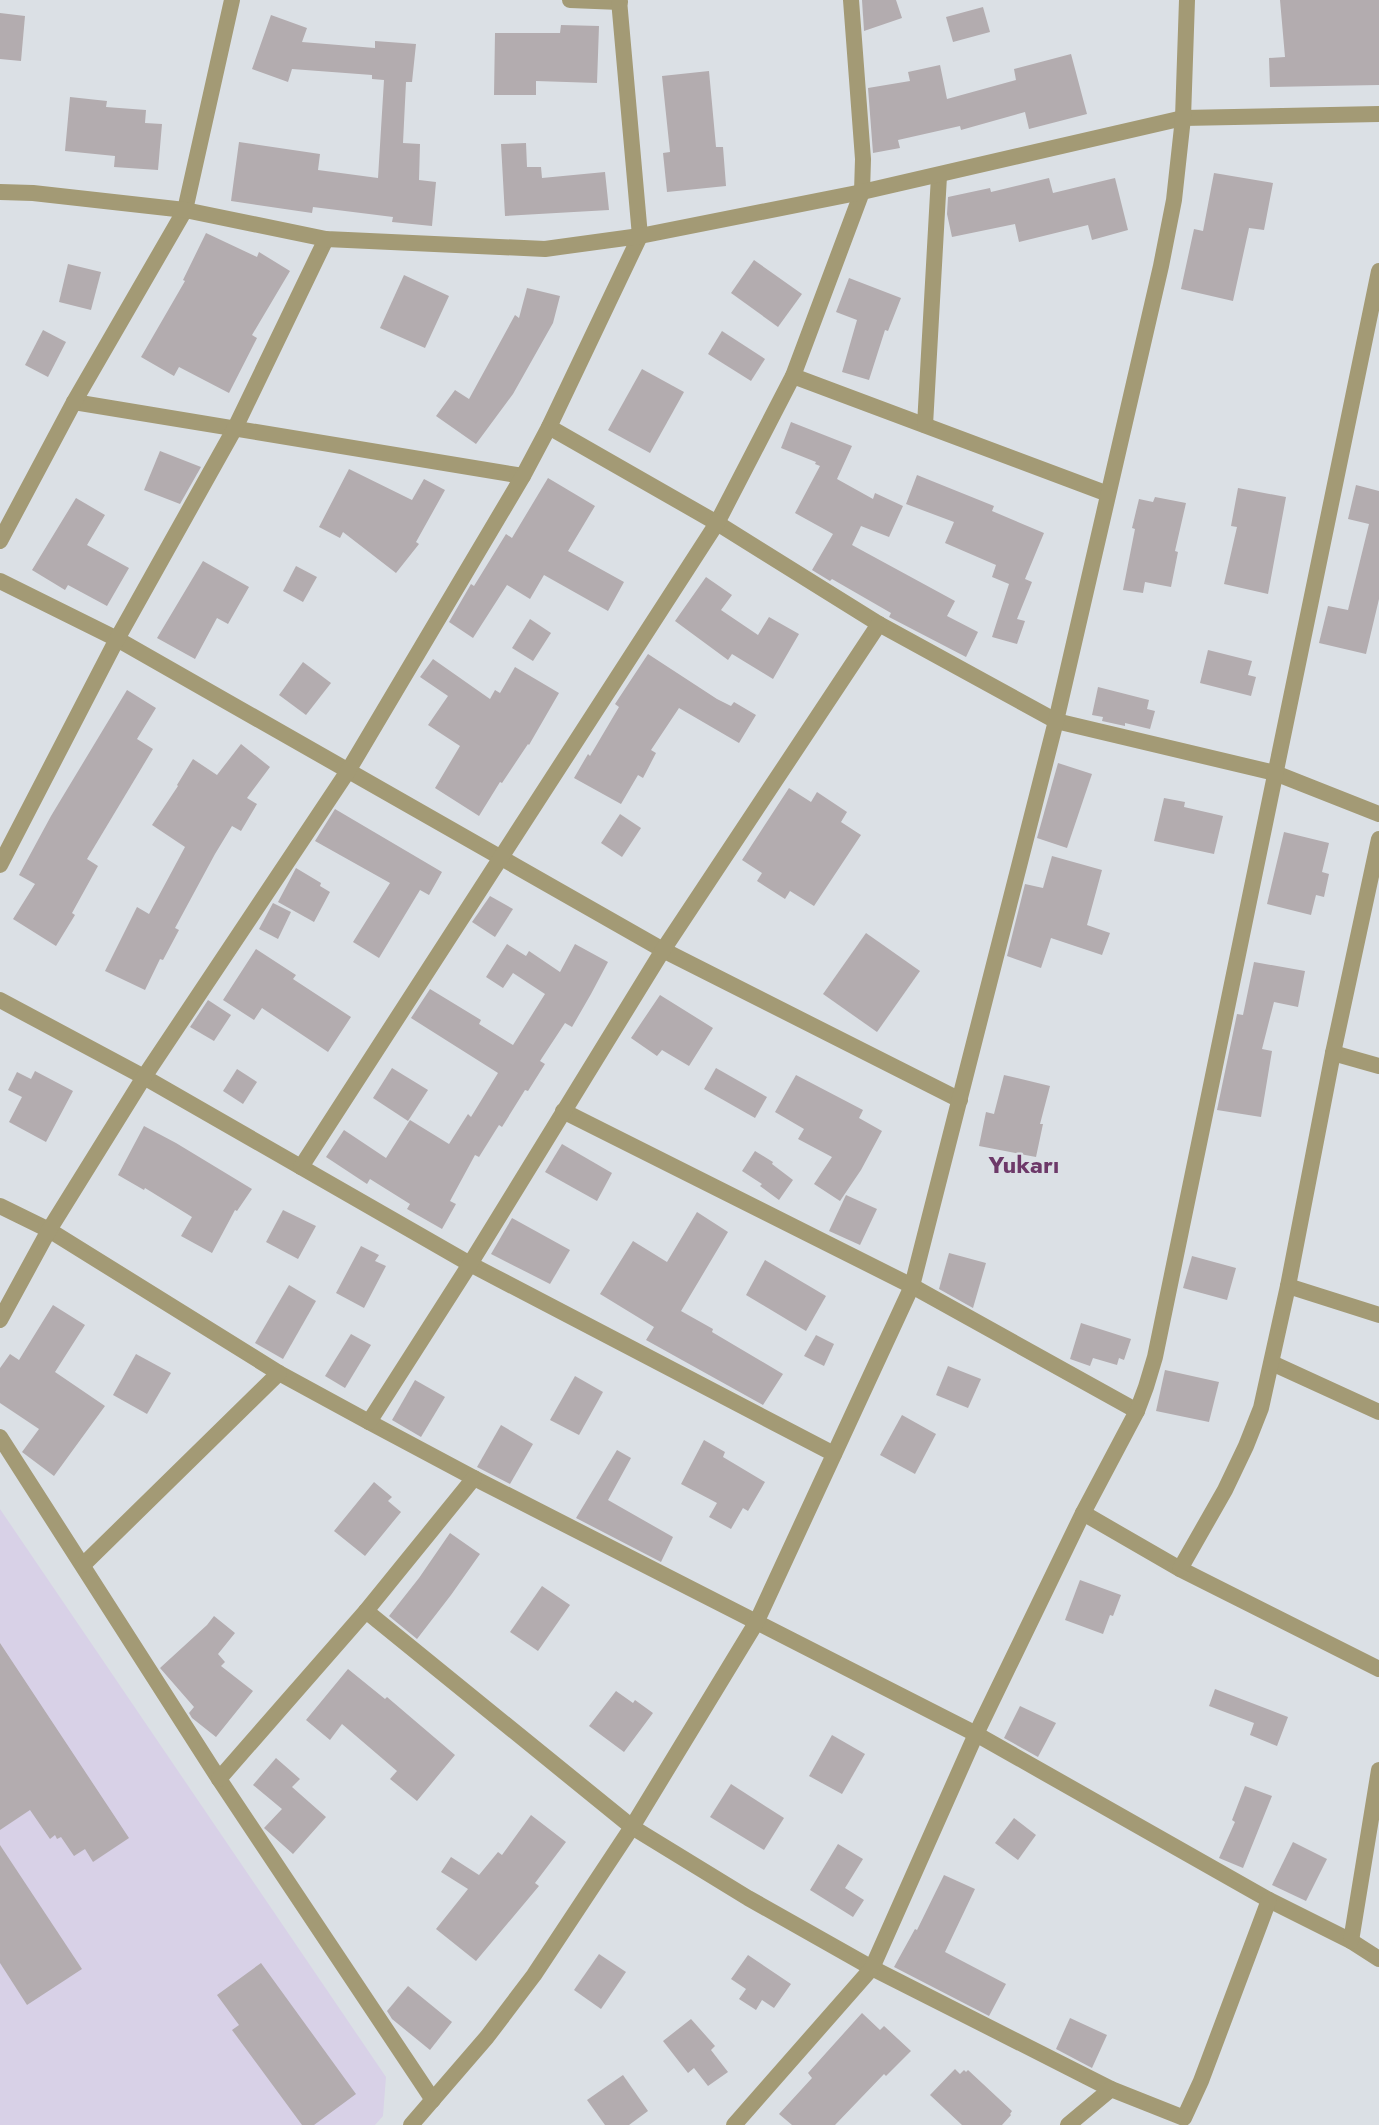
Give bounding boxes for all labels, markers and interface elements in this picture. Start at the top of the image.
district label: Yukarı [988,1147,1060,1182]

